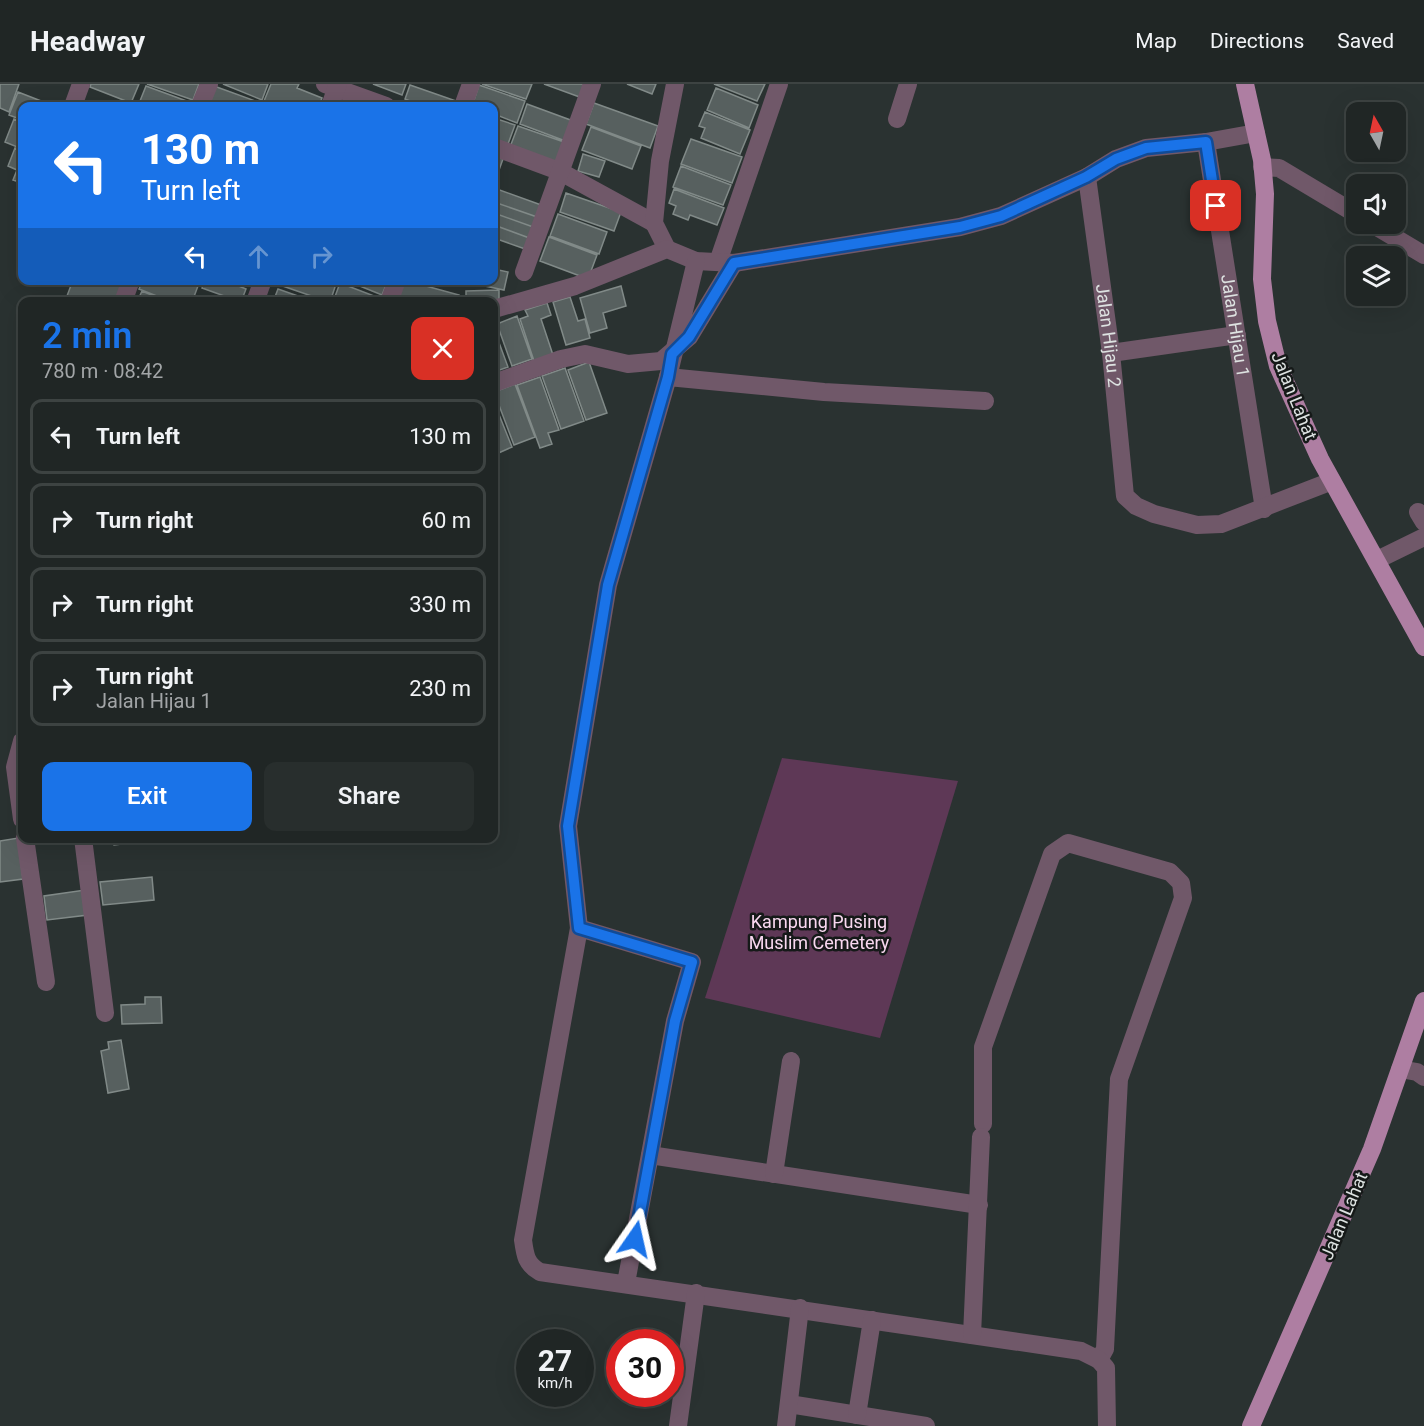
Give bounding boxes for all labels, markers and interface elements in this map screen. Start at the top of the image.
text: Headway [30,25,145,58]
text: Map [1135,29,1177,53]
text: Directions [1210,29,1304,53]
text: Saved [1337,29,1394,53]
north arrow [1346,102,1406,162]
map controls [1346,102,1406,306]
text: 130 m [141,125,260,174]
icon: left [42,126,120,204]
button: sound [1346,174,1406,234]
text: Turn left [141,175,241,207]
pin [1190,180,1241,231]
icon: arrive [1199,189,1232,222]
icon: left [179,240,212,273]
icon: ahead [242,240,275,273]
icon: right [305,240,338,273]
button: layers [1346,246,1406,306]
street label: Jalan Hijau 1 [1217,273,1254,379]
street label: Jalan Hijau 2 [1092,282,1125,388]
text: 2 min [42,315,132,357]
button: close [411,317,474,380]
street label: Jalan Lahat [1267,349,1322,443]
text: 780 m · 08:42 [42,359,163,383]
icon: left [45,420,78,453]
text: Turn left [96,424,180,449]
text: 130 m [409,424,471,449]
icon: right [45,504,78,537]
text: Turn right [96,508,193,533]
text: 60 m [422,508,471,533]
icon: right [45,588,78,621]
text: Turn right [96,592,193,617]
text: 330 m [409,592,471,617]
text: Turn right [96,664,193,689]
icon: right [45,672,78,705]
text: 230 m [409,676,471,701]
text: Jalan Hijau 1 [96,689,212,713]
button: Exit [42,762,252,831]
button: Share [264,762,474,831]
park label: Kampung Pusing Muslim Cemetery [749,911,890,953]
street label: Jalan Lahat [1316,1169,1371,1263]
position arrow [603,1207,667,1271]
speed limit sign: 30 [606,1329,684,1407]
text: 27 [538,1343,572,1378]
text: km/h [537,1374,573,1392]

